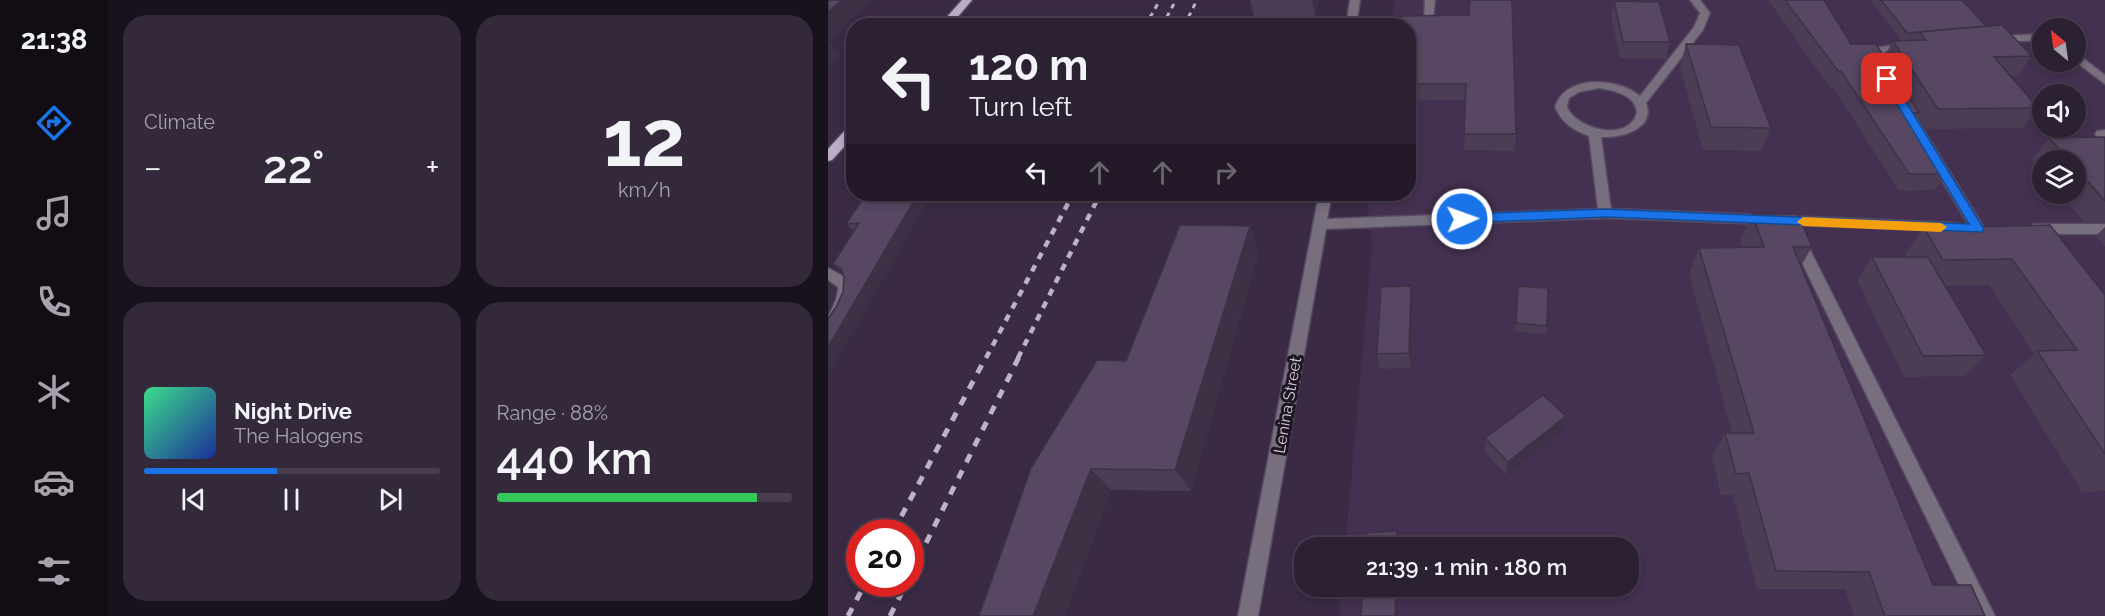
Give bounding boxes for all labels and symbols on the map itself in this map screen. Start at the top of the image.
north arrow [2032,18,2086,72]
pin [1861,53,1912,104]
position arrow [1430,187,1494,251]
street label: Lenina Street [1270,355,1305,455]
speed limit sign: 20 [846,519,924,597]

